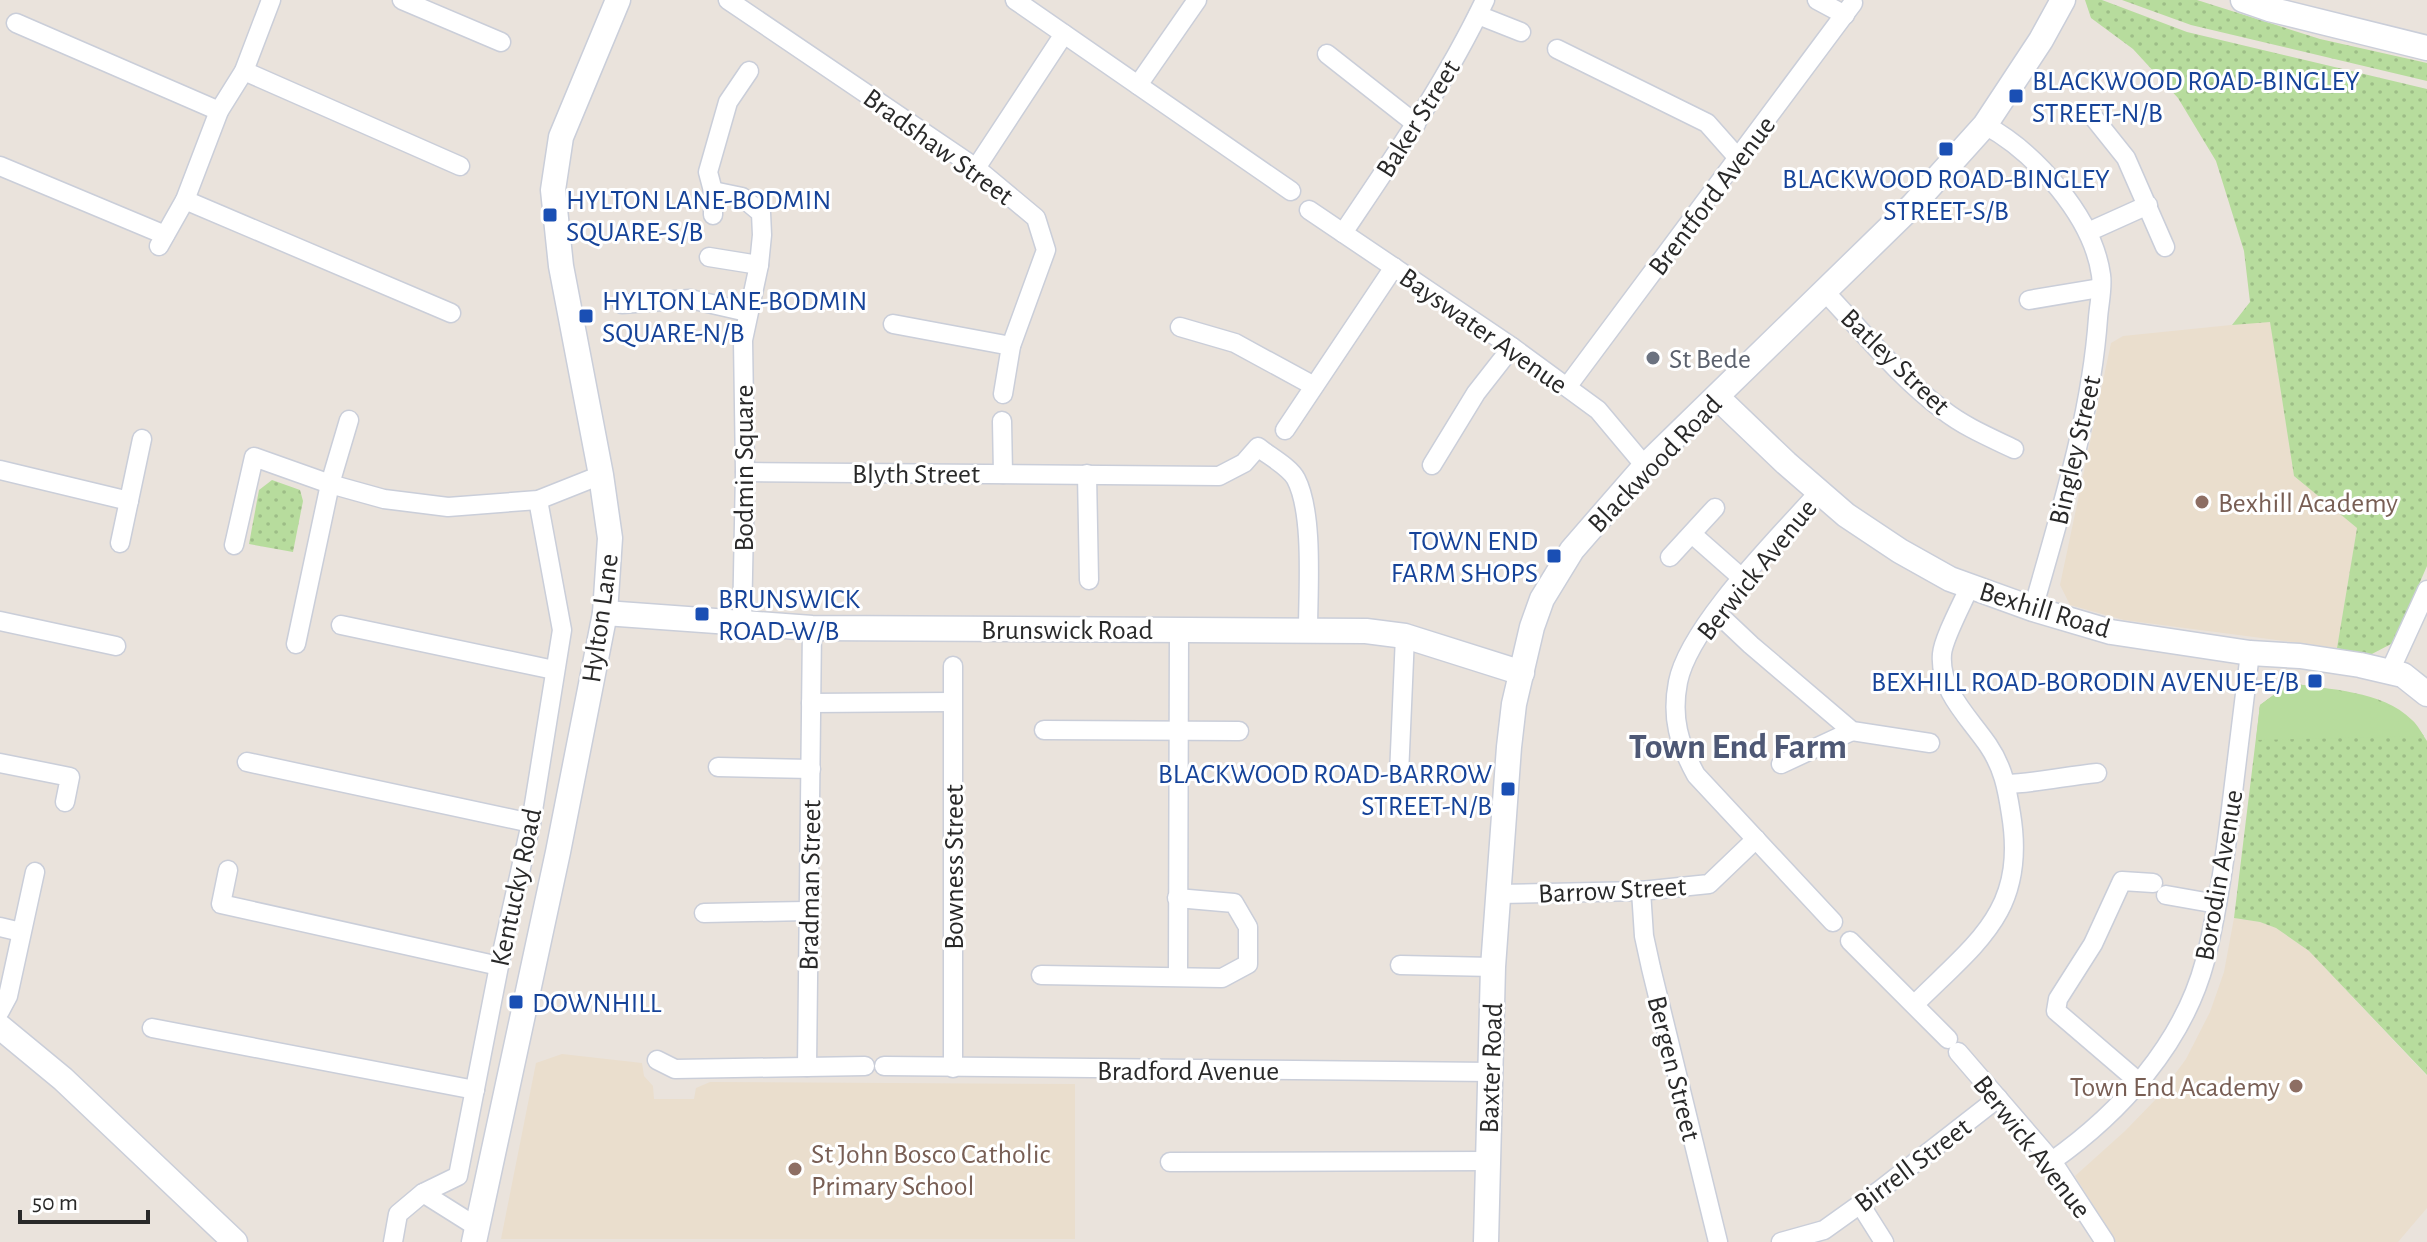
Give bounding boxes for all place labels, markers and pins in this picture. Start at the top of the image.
place label: BLACKWOOD ROAD-BINGLEY STREET-N/B [2032,68,2360,128]
marker: BLACKWOOD ROAD-BINGLEY STREET-N/B [2007,87,2025,105]
marker: BLACKWOOD ROAD-BINGLEY STREET-S/B [1937,140,1955,158]
place label: BLACKWOOD ROAD-BINGLEY STREET-S/B [1782,166,2110,226]
place label: HYLTON LANE-BODMIN SQUARE-S/B [566,187,831,247]
marker: HYLTON LANE-BODMIN SQUARE-S/B [541,206,559,224]
place label: HYLTON LANE-BODMIN SQUARE-N/B [602,288,867,348]
marker: HYLTON LANE-BODMIN SQUARE-N/B [577,307,595,325]
place label: St Bede [1669,346,1751,374]
marker: St Bede [1644,349,1662,367]
place label: Bexhill Academy [2218,490,2398,518]
marker: Bexhill Academy [2193,493,2211,511]
place label: TOWN END FARM SHOPS [1391,528,1538,588]
marker: TOWN END FARM SHOPS [1545,547,1563,565]
place label: BRUNSWICK ROAD-W/B [718,586,860,646]
marker: BRUNSWICK ROAD-W/B [693,605,711,623]
place label: BEXHILL ROAD-BORODIN AVENUE-E/B [1871,669,2299,697]
marker: BEXHILL ROAD-BORODIN AVENUE-E/B [2306,672,2324,690]
place label: BLACKWOOD ROAD-BARROW STREET-N/B [1158,761,1492,821]
marker: BLACKWOOD ROAD-BARROW STREET-N/B [1499,780,1517,798]
place label: DOWNHILL [532,990,662,1018]
marker: DOWNHILL [507,993,525,1011]
place label: Town End Academy [2070,1074,2280,1102]
marker: Town End Academy [2287,1077,2305,1095]
place label: St John Bosco Catholic Primary School [811,1141,1050,1201]
marker: St John Bosco Catholic Primary School [786,1160,804,1178]

